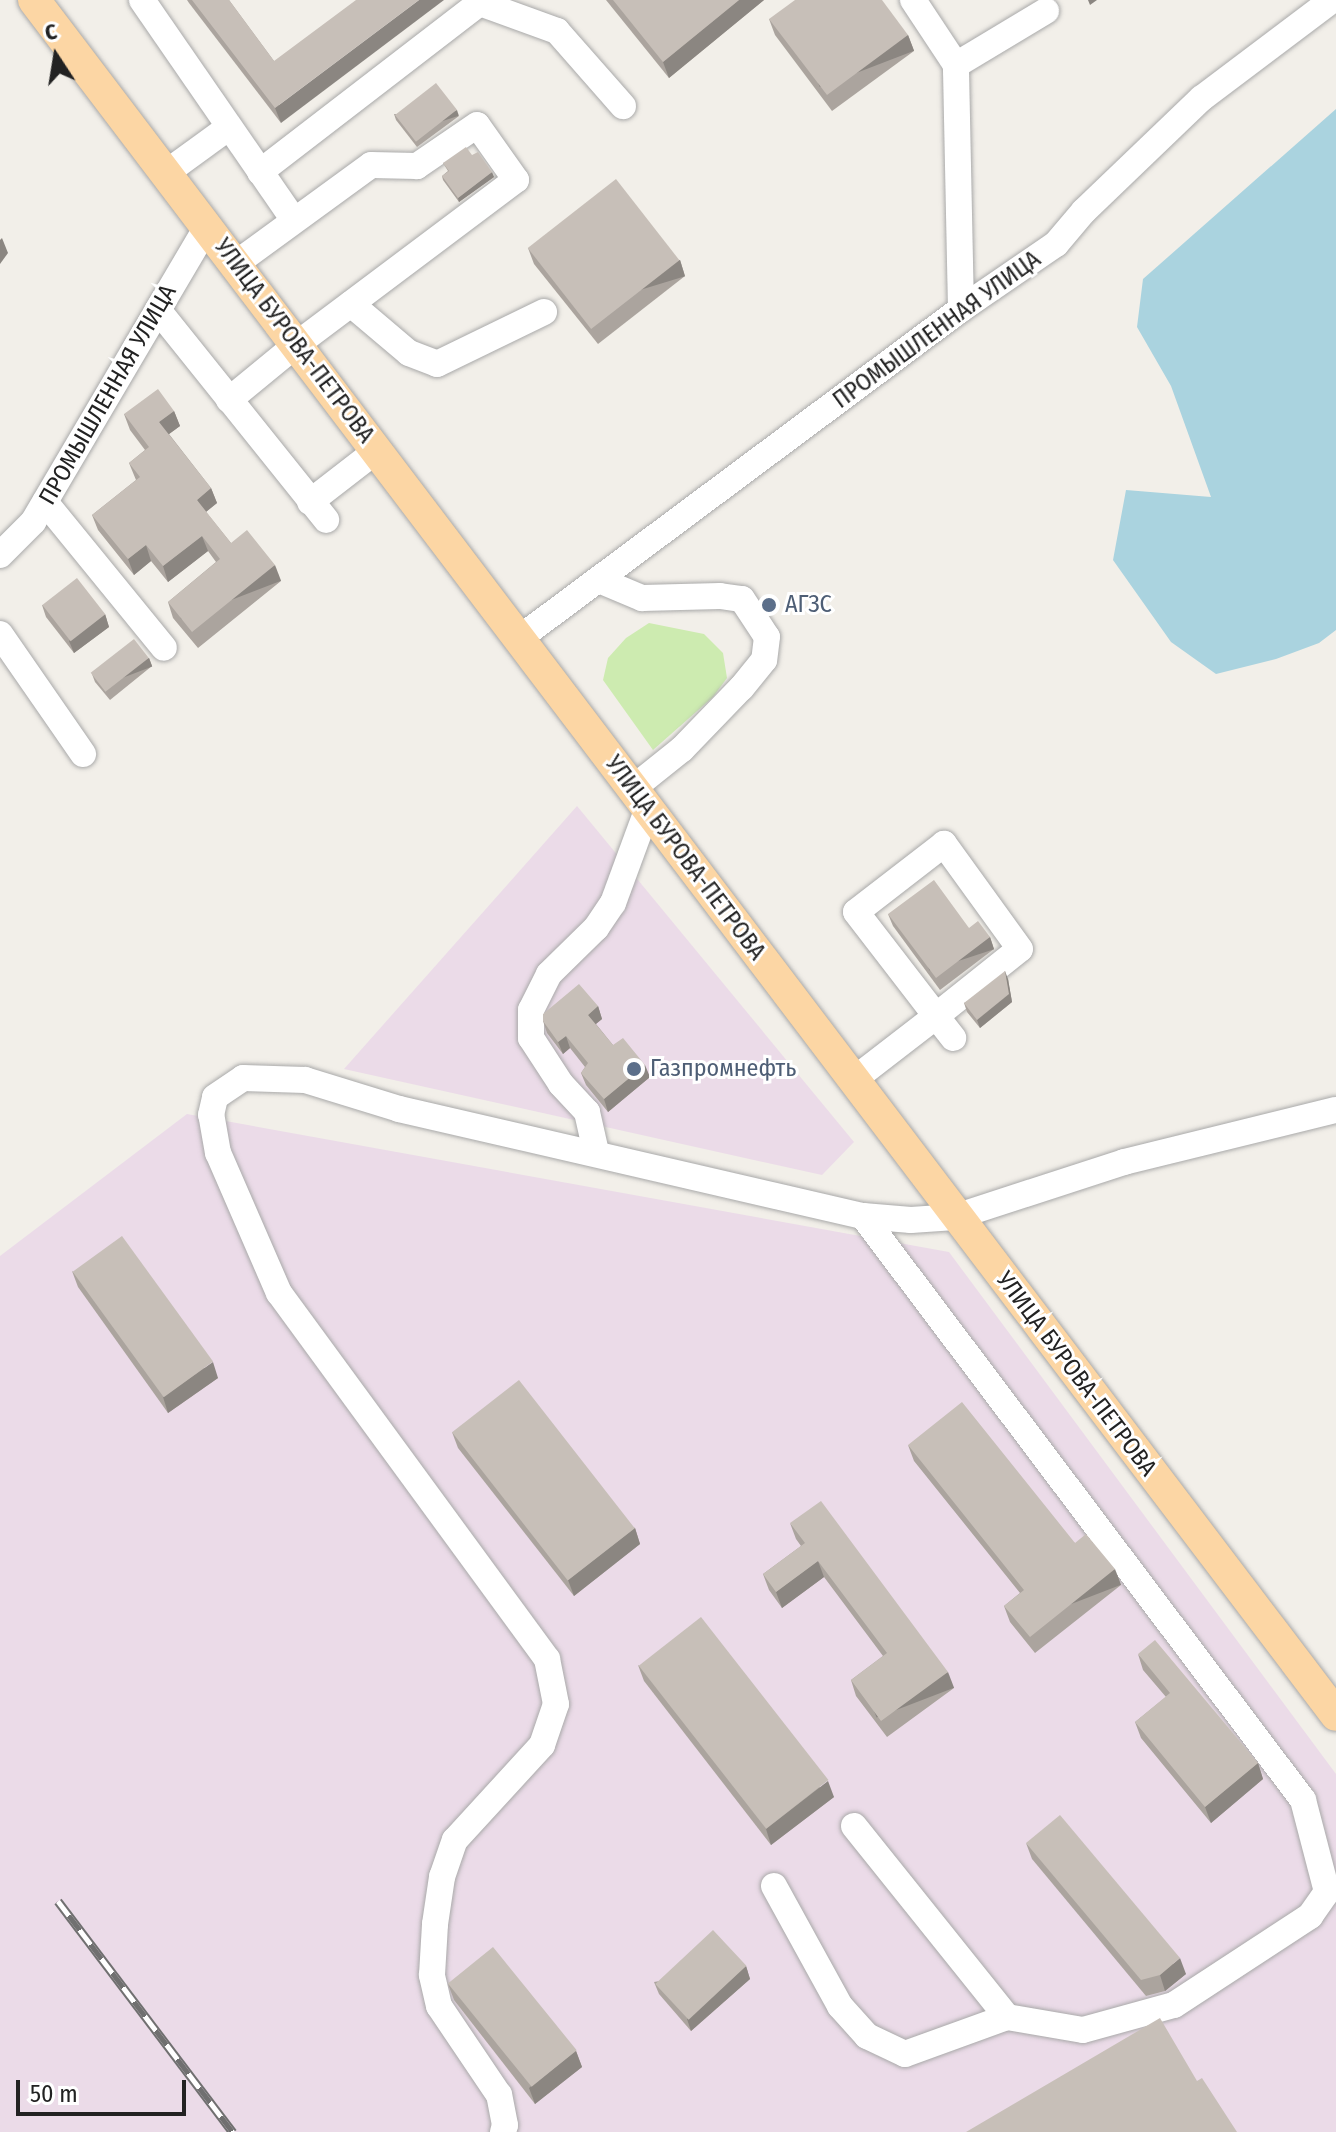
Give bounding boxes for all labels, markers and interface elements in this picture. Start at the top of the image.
north arrow [16,16,96,96]
text: С [42,18,59,46]
street label: УЛИЦА БУРОВА-ПЕТРОВА [208,233,380,449]
street label: ПРОМЫШЛЕННАЯ УЛИЦА [828,245,1046,415]
street label: ПРОМЫШЛЕННАЯ УЛИЦА [33,280,183,510]
place label: АГЗС [785,591,832,619]
marker: АГЗС [760,596,778,614]
street label: УЛИЦА БУРОВА-ПЕТРОВА [599,750,771,966]
place label: Газпромнефть [650,1055,796,1083]
marker: Газпромнефть [625,1060,643,1078]
street label: УЛИЦА БУРОВА-ПЕТРОВА [990,1266,1162,1482]
scale bar [20,2064,190,2114]
text: 50 m [30,2080,78,2108]

